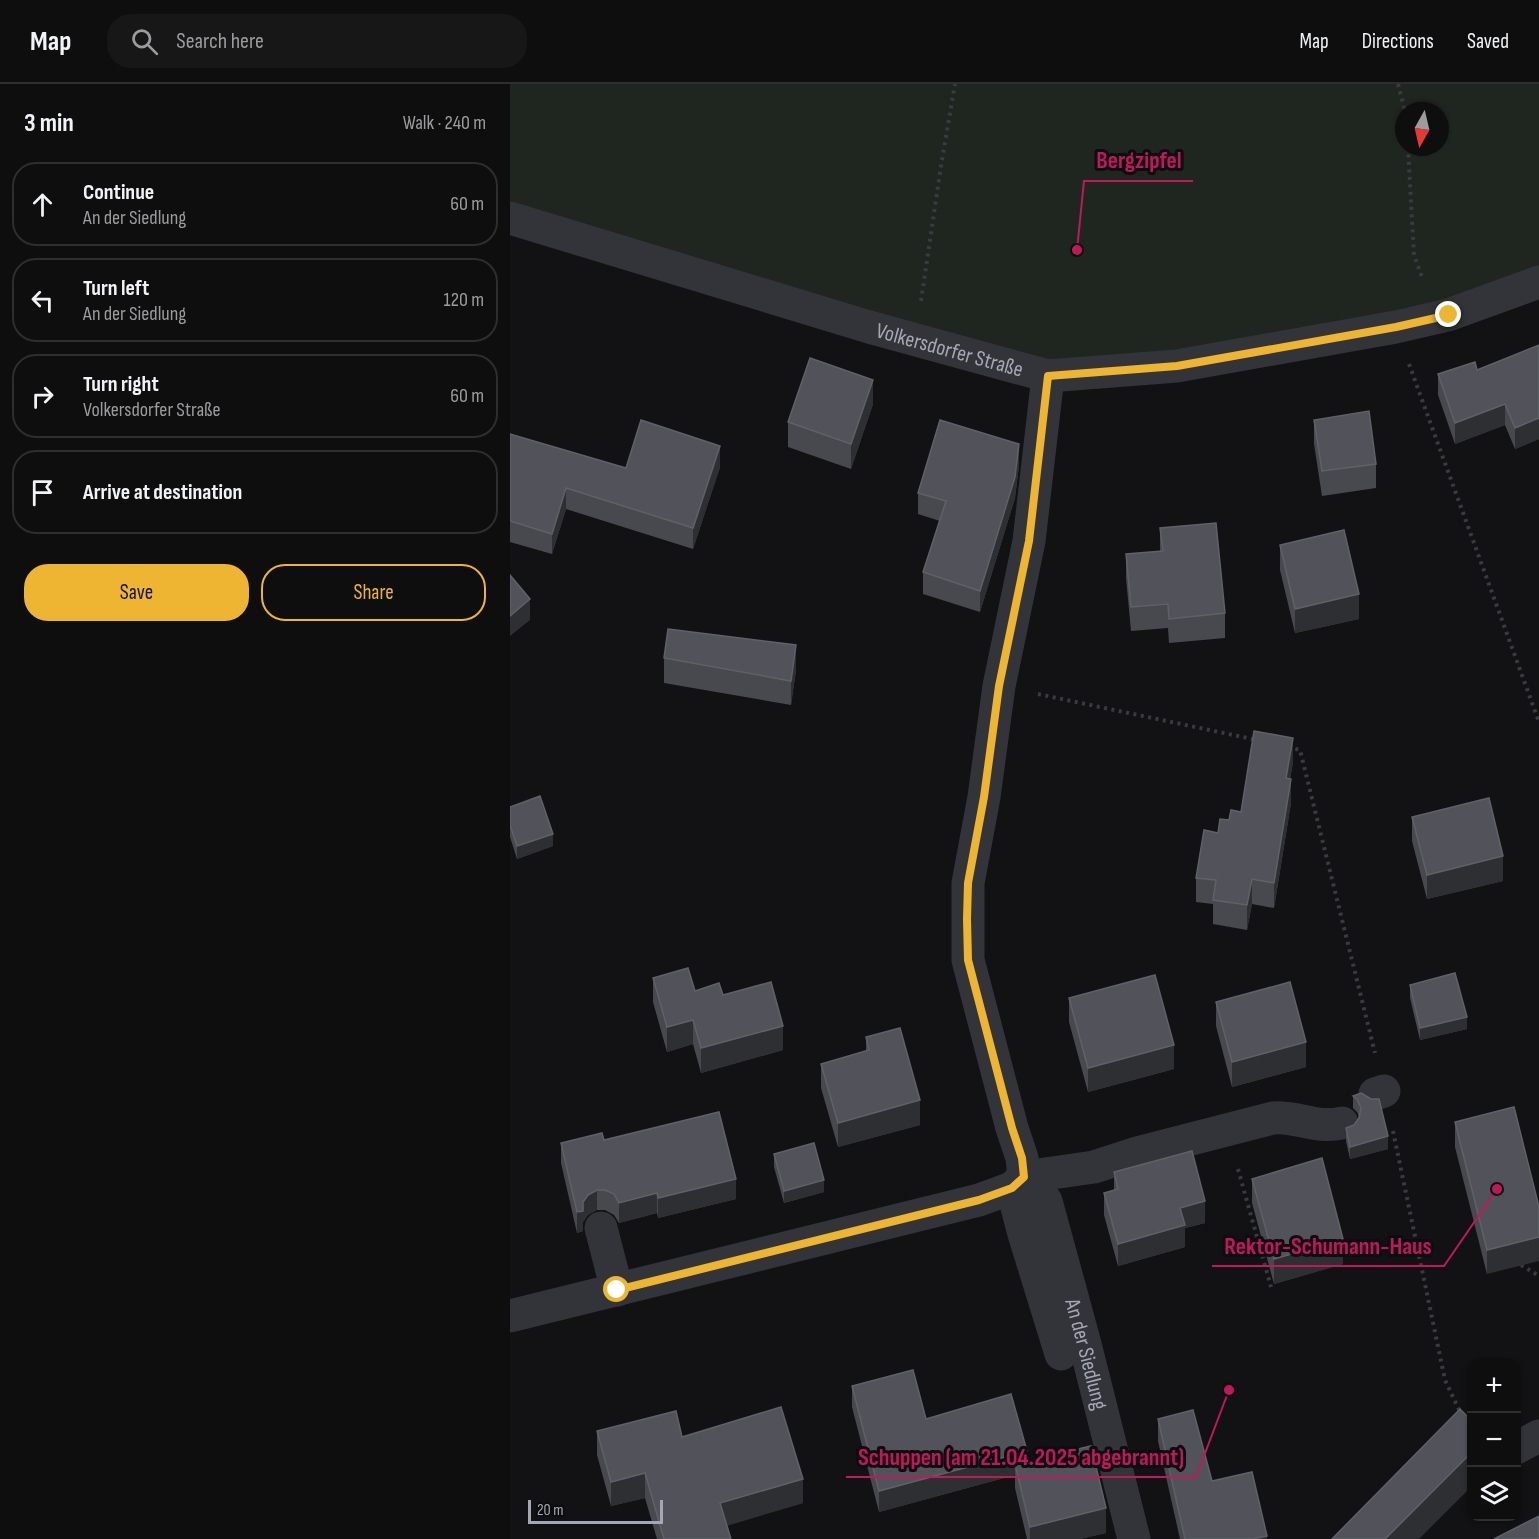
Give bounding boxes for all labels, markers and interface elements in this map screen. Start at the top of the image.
search box [107,14,527,68]
text: Map [30,25,71,58]
icon: search [128,25,161,58]
text: Search here [176,28,264,55]
text: Map [1299,29,1329,54]
text: Directions [1362,29,1434,54]
text: Saved [1467,29,1509,54]
north arrow [1395,102,1449,156]
text: 3 min [24,108,74,139]
text: Walk · 240 m [403,111,486,135]
callout: Bergzipfel [1084,139,1193,181]
text: Bergzipfel [1096,146,1182,175]
text: Continue [83,179,154,206]
icon: ahead [26,188,59,221]
text: 60 m [450,192,484,216]
text: An der Siedlung [83,206,186,230]
text: Turn left [83,275,149,302]
icon: left [26,284,59,317]
text: 120 m [444,288,484,312]
route end [1435,301,1461,327]
text: An der Siedlung [83,302,186,326]
street label: Volkersdorfer Straße [873,318,1026,384]
text: Turn right [83,371,159,398]
icon: right [26,380,59,413]
text: 60 m [450,384,484,408]
text: Volkersdorfer Straße [83,398,221,422]
icon: arrive [26,476,59,509]
text: Arrive at destination [83,479,242,506]
button: Save [24,564,249,621]
button: Share [261,564,486,621]
callout: Rektor-Schumann-Haus [1212,1224,1444,1266]
text: Rektor-Schumann-Haus [1224,1232,1432,1261]
route start [603,1276,629,1302]
street label: An der Siedlung [1058,1295,1113,1413]
map controls [1467,1359,1521,1521]
button: + [1467,1359,1521,1413]
button: − [1467,1413,1521,1467]
callout: Schuppen (am 21.04.2025 abgebrannt) [846,1435,1196,1477]
text: Schuppen (am 21.04.2025 abgebrannt) [858,1443,1184,1472]
button: layers [1467,1467,1521,1521]
scale bar [528,1497,663,1524]
text: 20 m [537,1501,564,1520]

